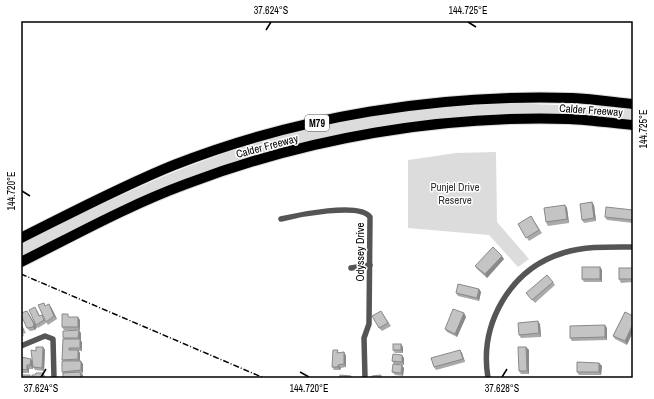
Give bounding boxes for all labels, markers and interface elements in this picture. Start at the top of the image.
text: 37.624°S [254,4,289,17]
text: 144.725°E [448,4,488,17]
street label: Calder Freeway [559,101,624,119]
text: 144.725°E [637,109,650,149]
road number: M79 [305,115,329,131]
street label: Calder Freeway [234,131,300,161]
text: 144.720°E [5,171,18,211]
park label: Punjel Drive Reserve [430,180,480,207]
street label: Odyssey Drive [353,222,367,282]
text: 37.624°S [24,382,59,395]
text: 144.720°E [289,382,329,395]
text: 37.628°S [485,382,520,395]

